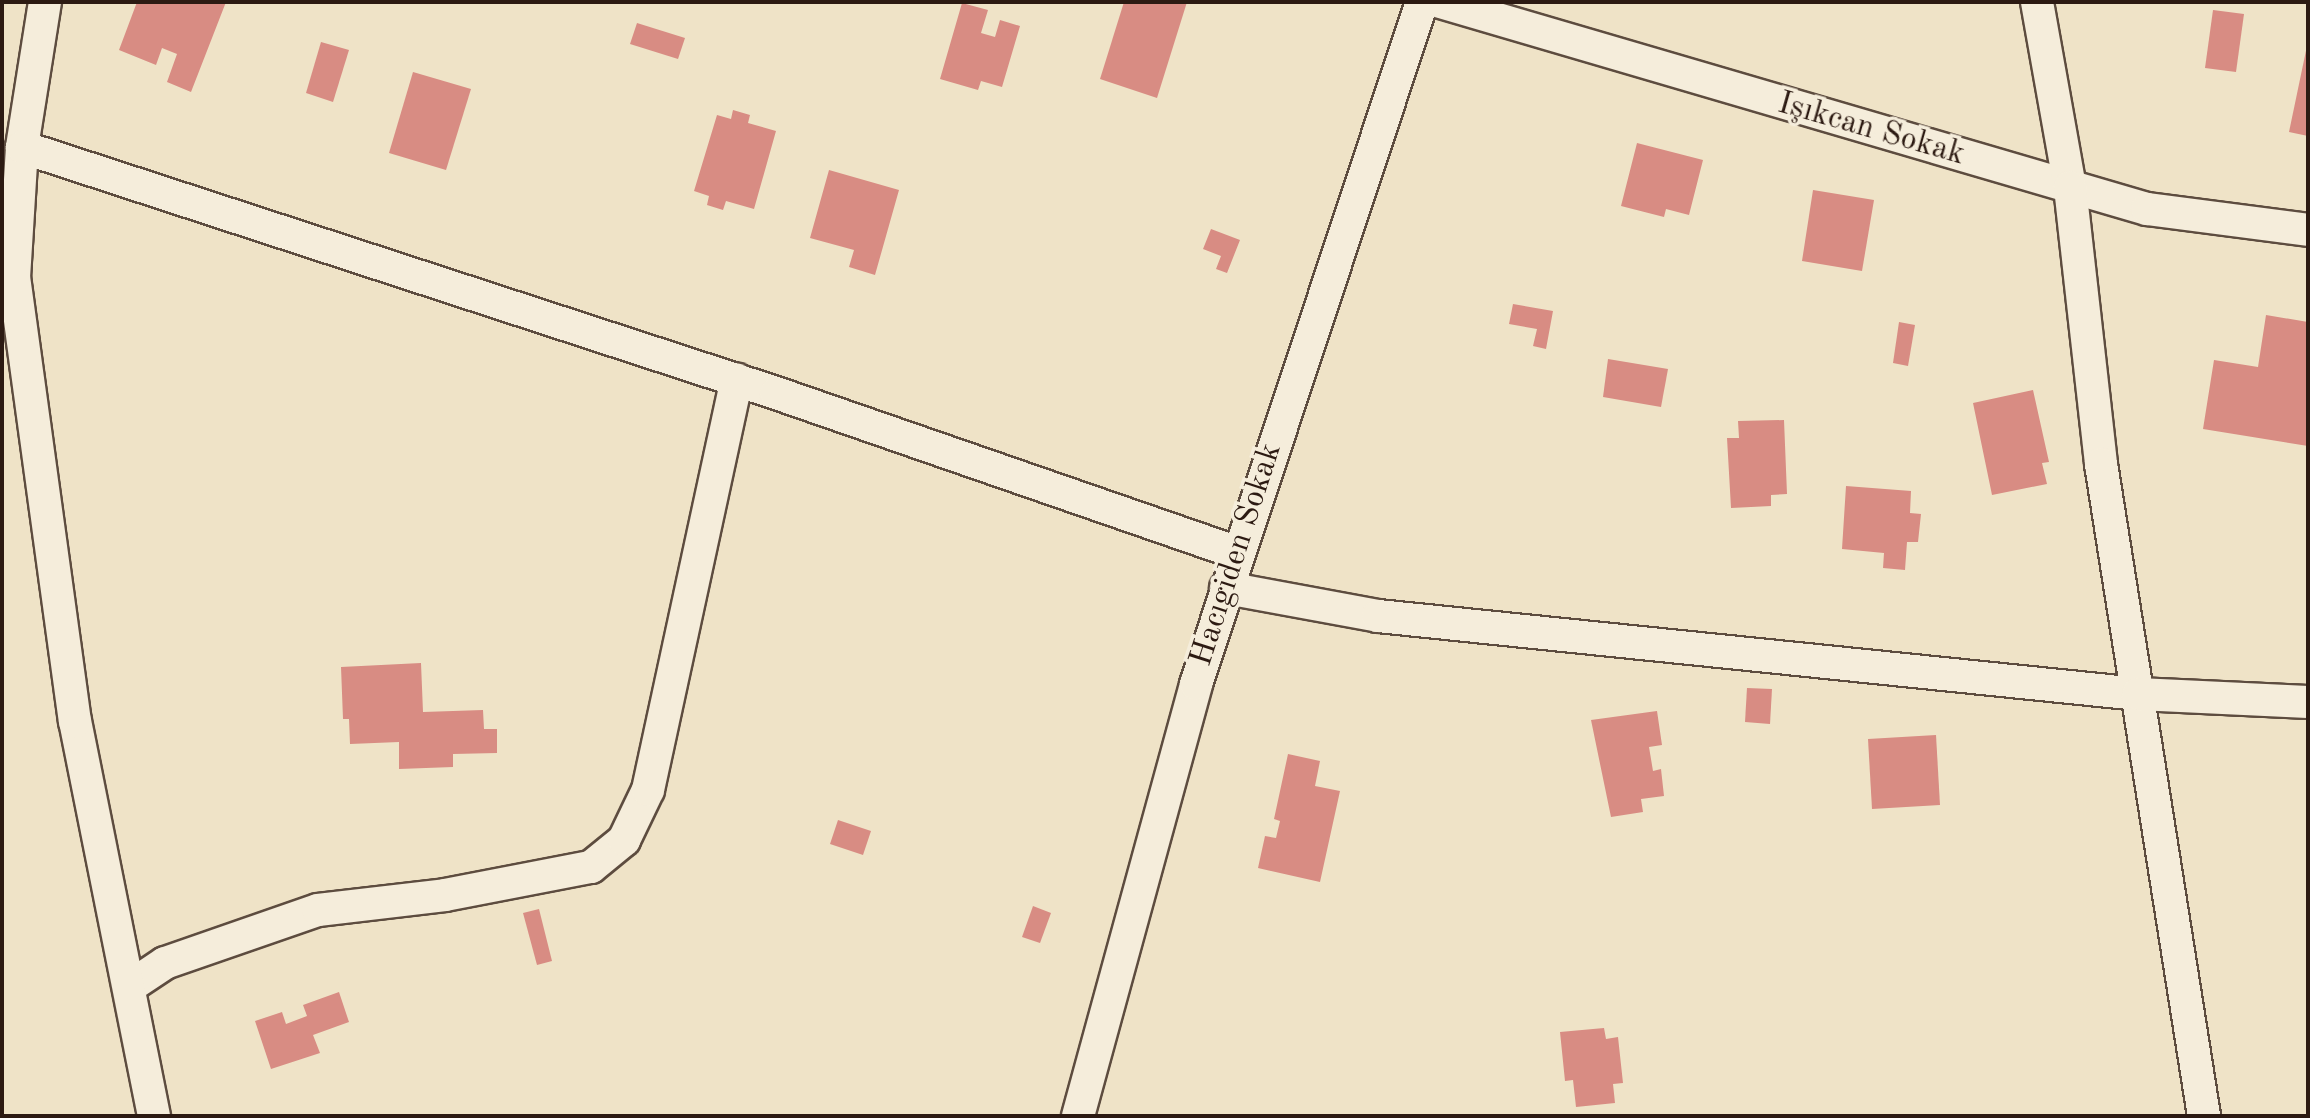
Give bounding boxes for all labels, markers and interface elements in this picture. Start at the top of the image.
street label: Işıkcan Sokak [1773,85,1969,175]
street label: Hacıgiden Sokak [1183,439,1291,671]

